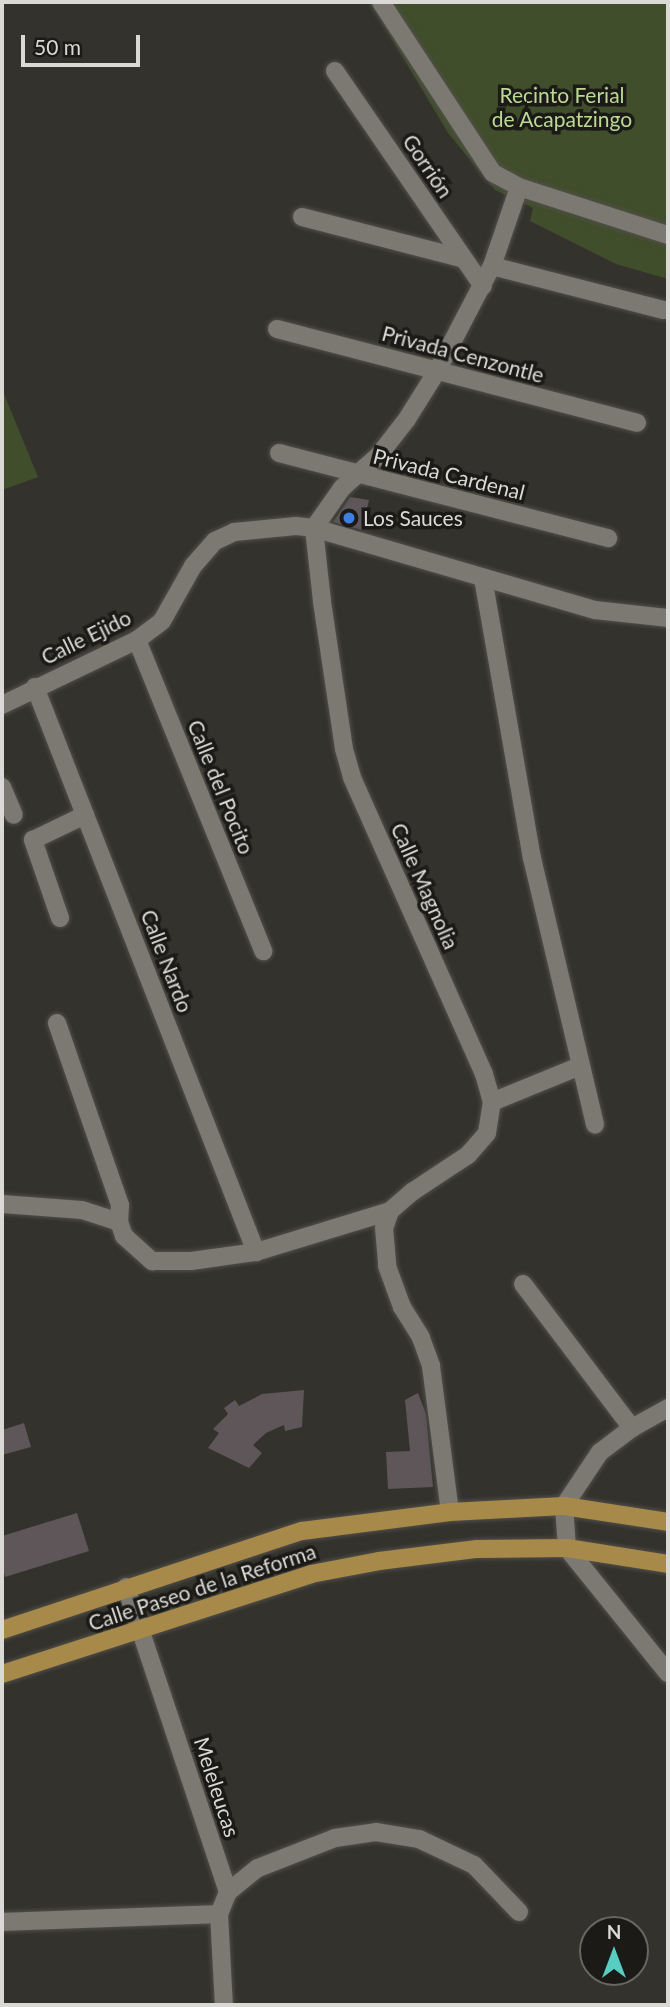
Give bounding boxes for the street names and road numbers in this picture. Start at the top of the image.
street label: Gorrión [398,129,458,203]
street label: Privada Cenzontle [379,320,547,388]
street label: Privada Cardenal [371,443,527,505]
street label: Calle Ejido [37,604,135,670]
street label: Calle del Pocito [183,716,259,858]
street label: Calle Magnolia [386,819,464,953]
street label: Calle Nardo [136,906,198,1016]
street label: Calle Paseo de la Reforma [85,1538,319,1636]
street label: Meleleucas [189,1734,245,1840]

